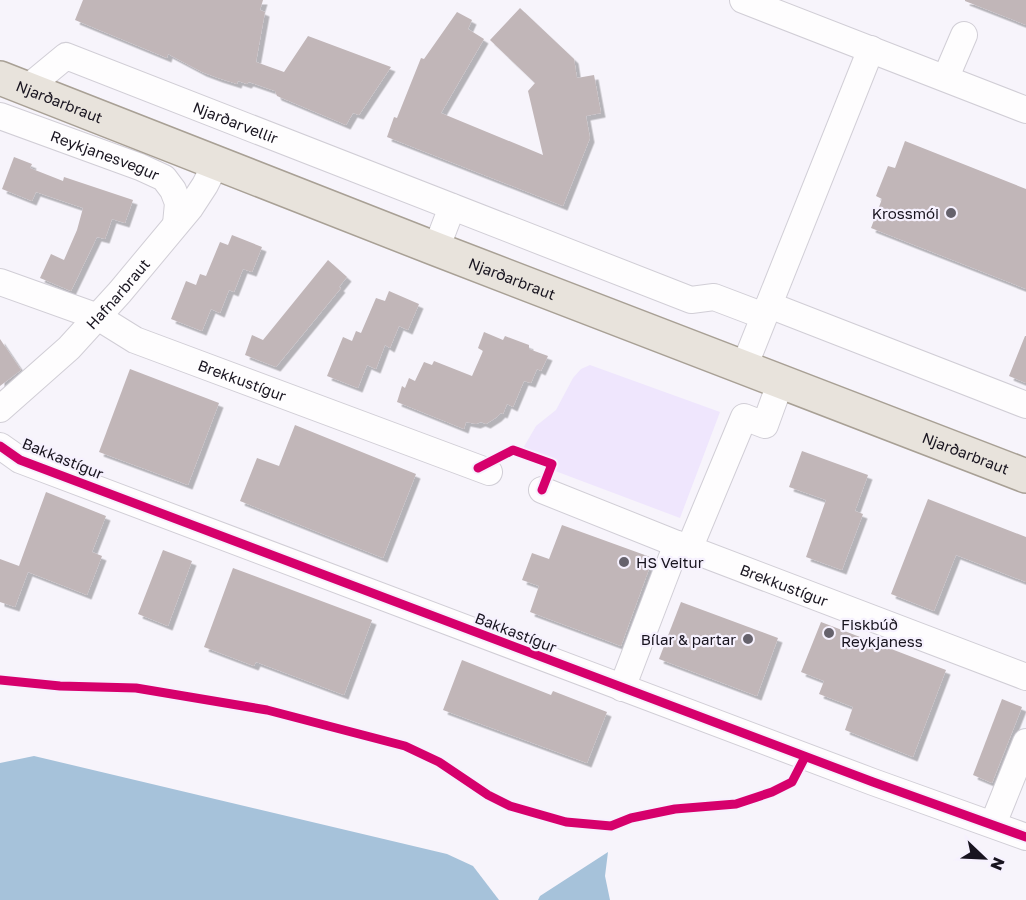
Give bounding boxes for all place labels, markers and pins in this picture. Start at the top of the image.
place label: Krossmói [872,204,939,222]
marker: Krossmói [944,206,958,220]
place label: HS Veitur [636,553,704,571]
marker: HS Veitur [617,555,631,569]
place label: Fiskbúð Reykjaness [841,615,923,650]
marker: Fiskbúð Reykjaness [822,626,836,640]
place label: Bílar & partar [641,630,736,648]
marker: Bílar & partar [741,632,755,646]

